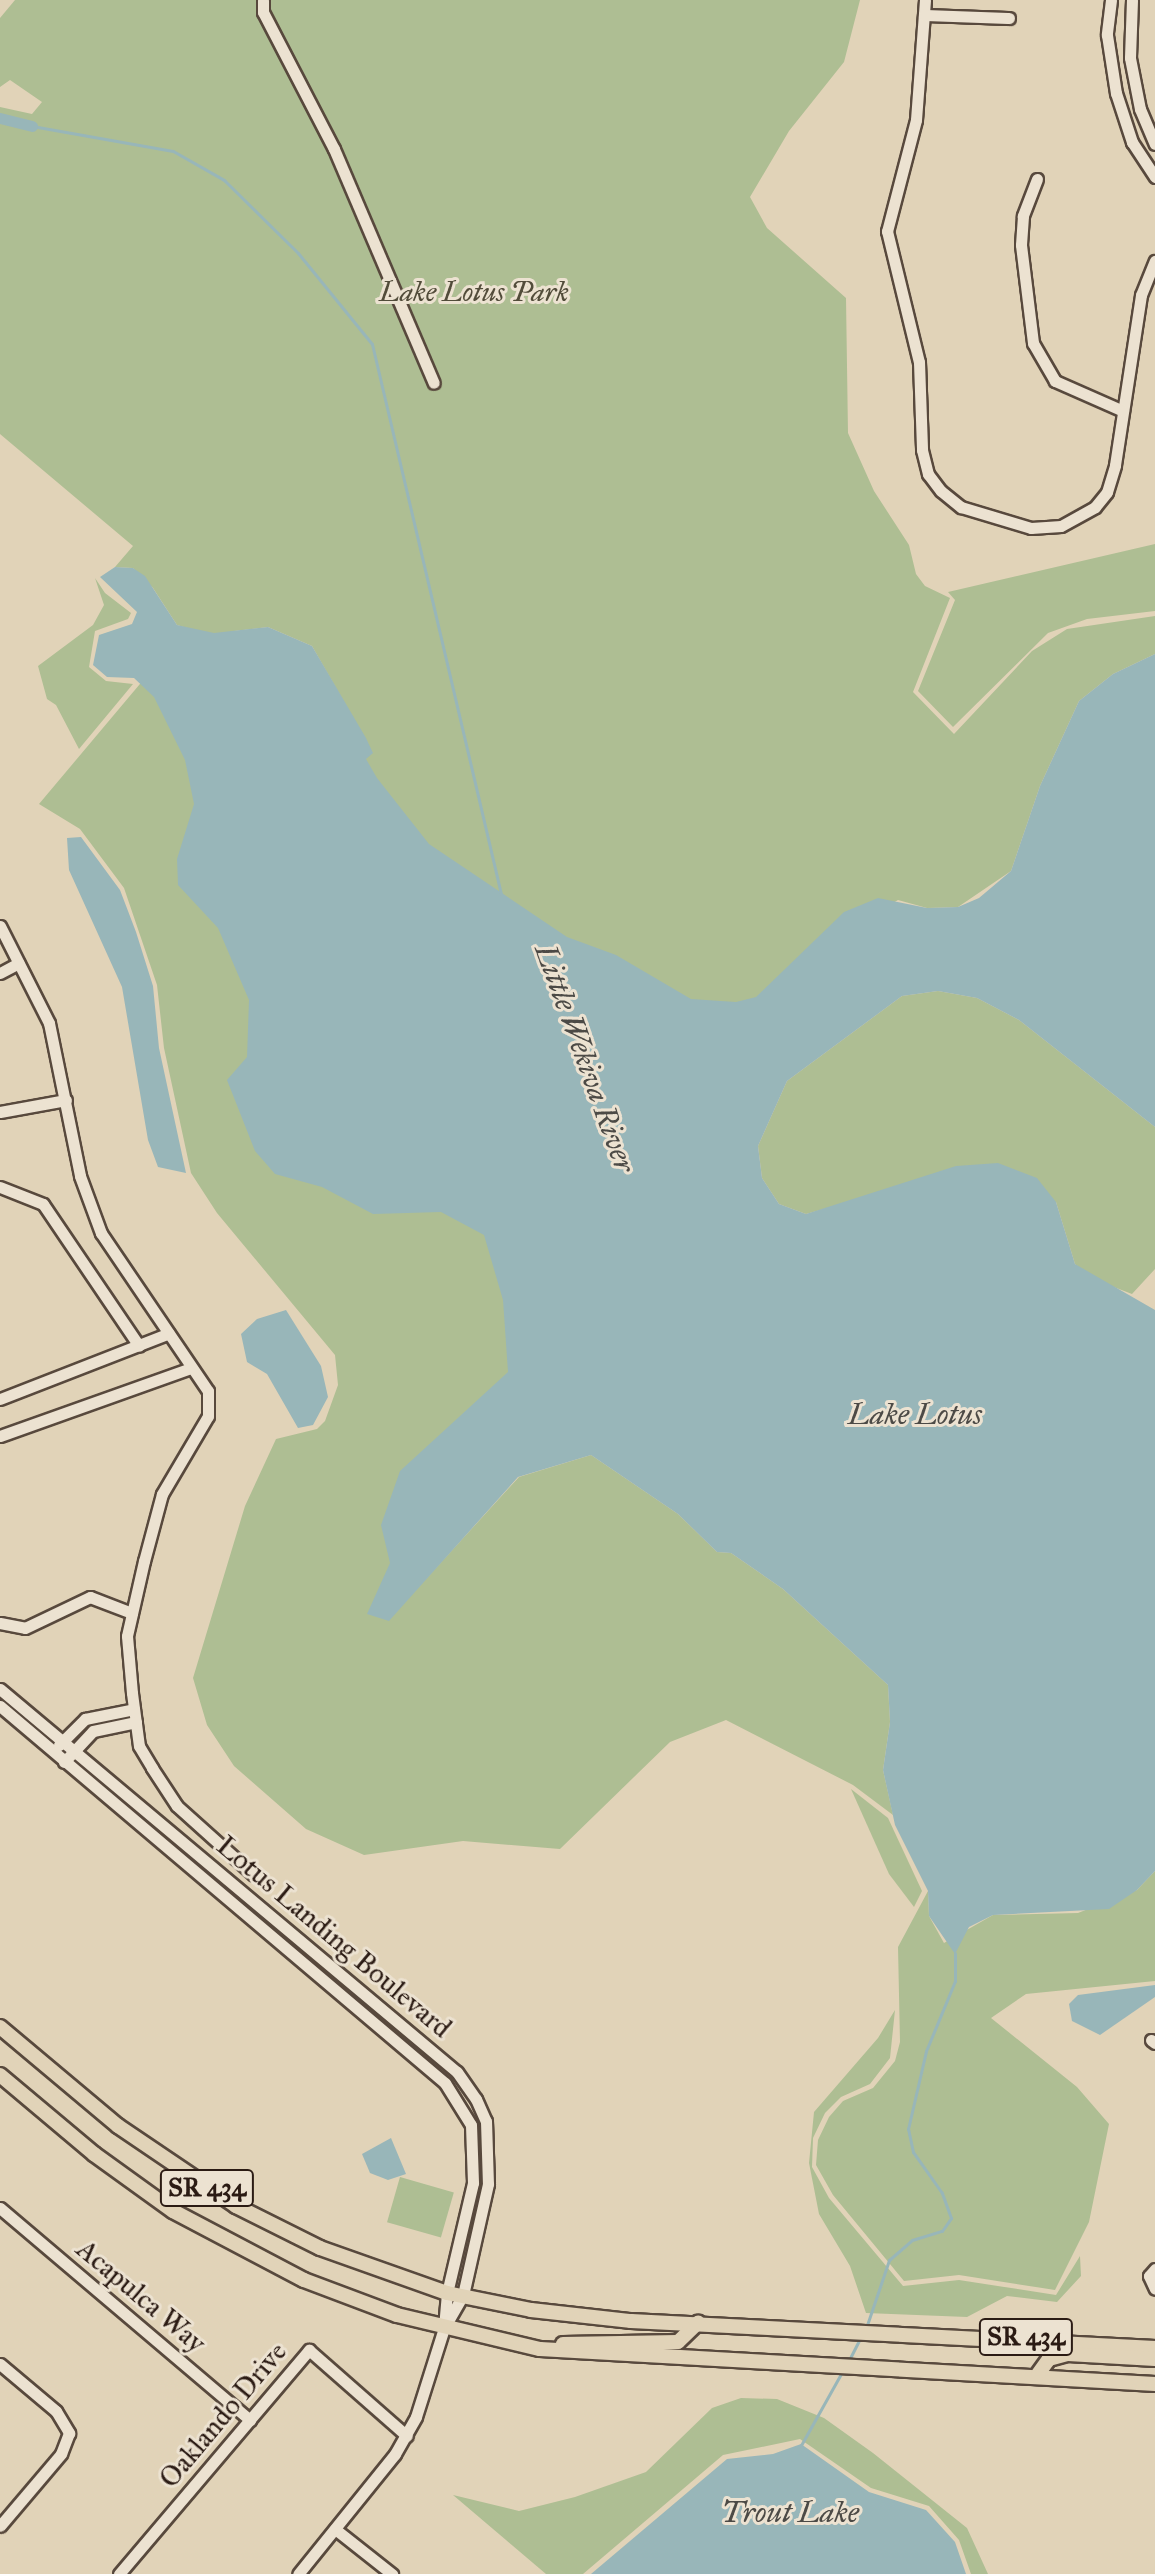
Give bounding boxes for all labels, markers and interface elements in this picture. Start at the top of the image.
park label: Lake Lotus Park [379,275,569,309]
water label: Little Wekiva River [527,939,643,1177]
water label: Lake Lotus [848,1396,982,1432]
street label: Lotus Landing Boulevard [210,1829,458,2045]
road number: SR 434 [159,2166,255,2210]
street label: Acapulca Way [70,2232,212,2360]
road number: SR 434 [978,2315,1074,2359]
street label: Oaklando Drive [152,2335,294,2495]
water label: Trout Lake [721,2494,859,2530]

